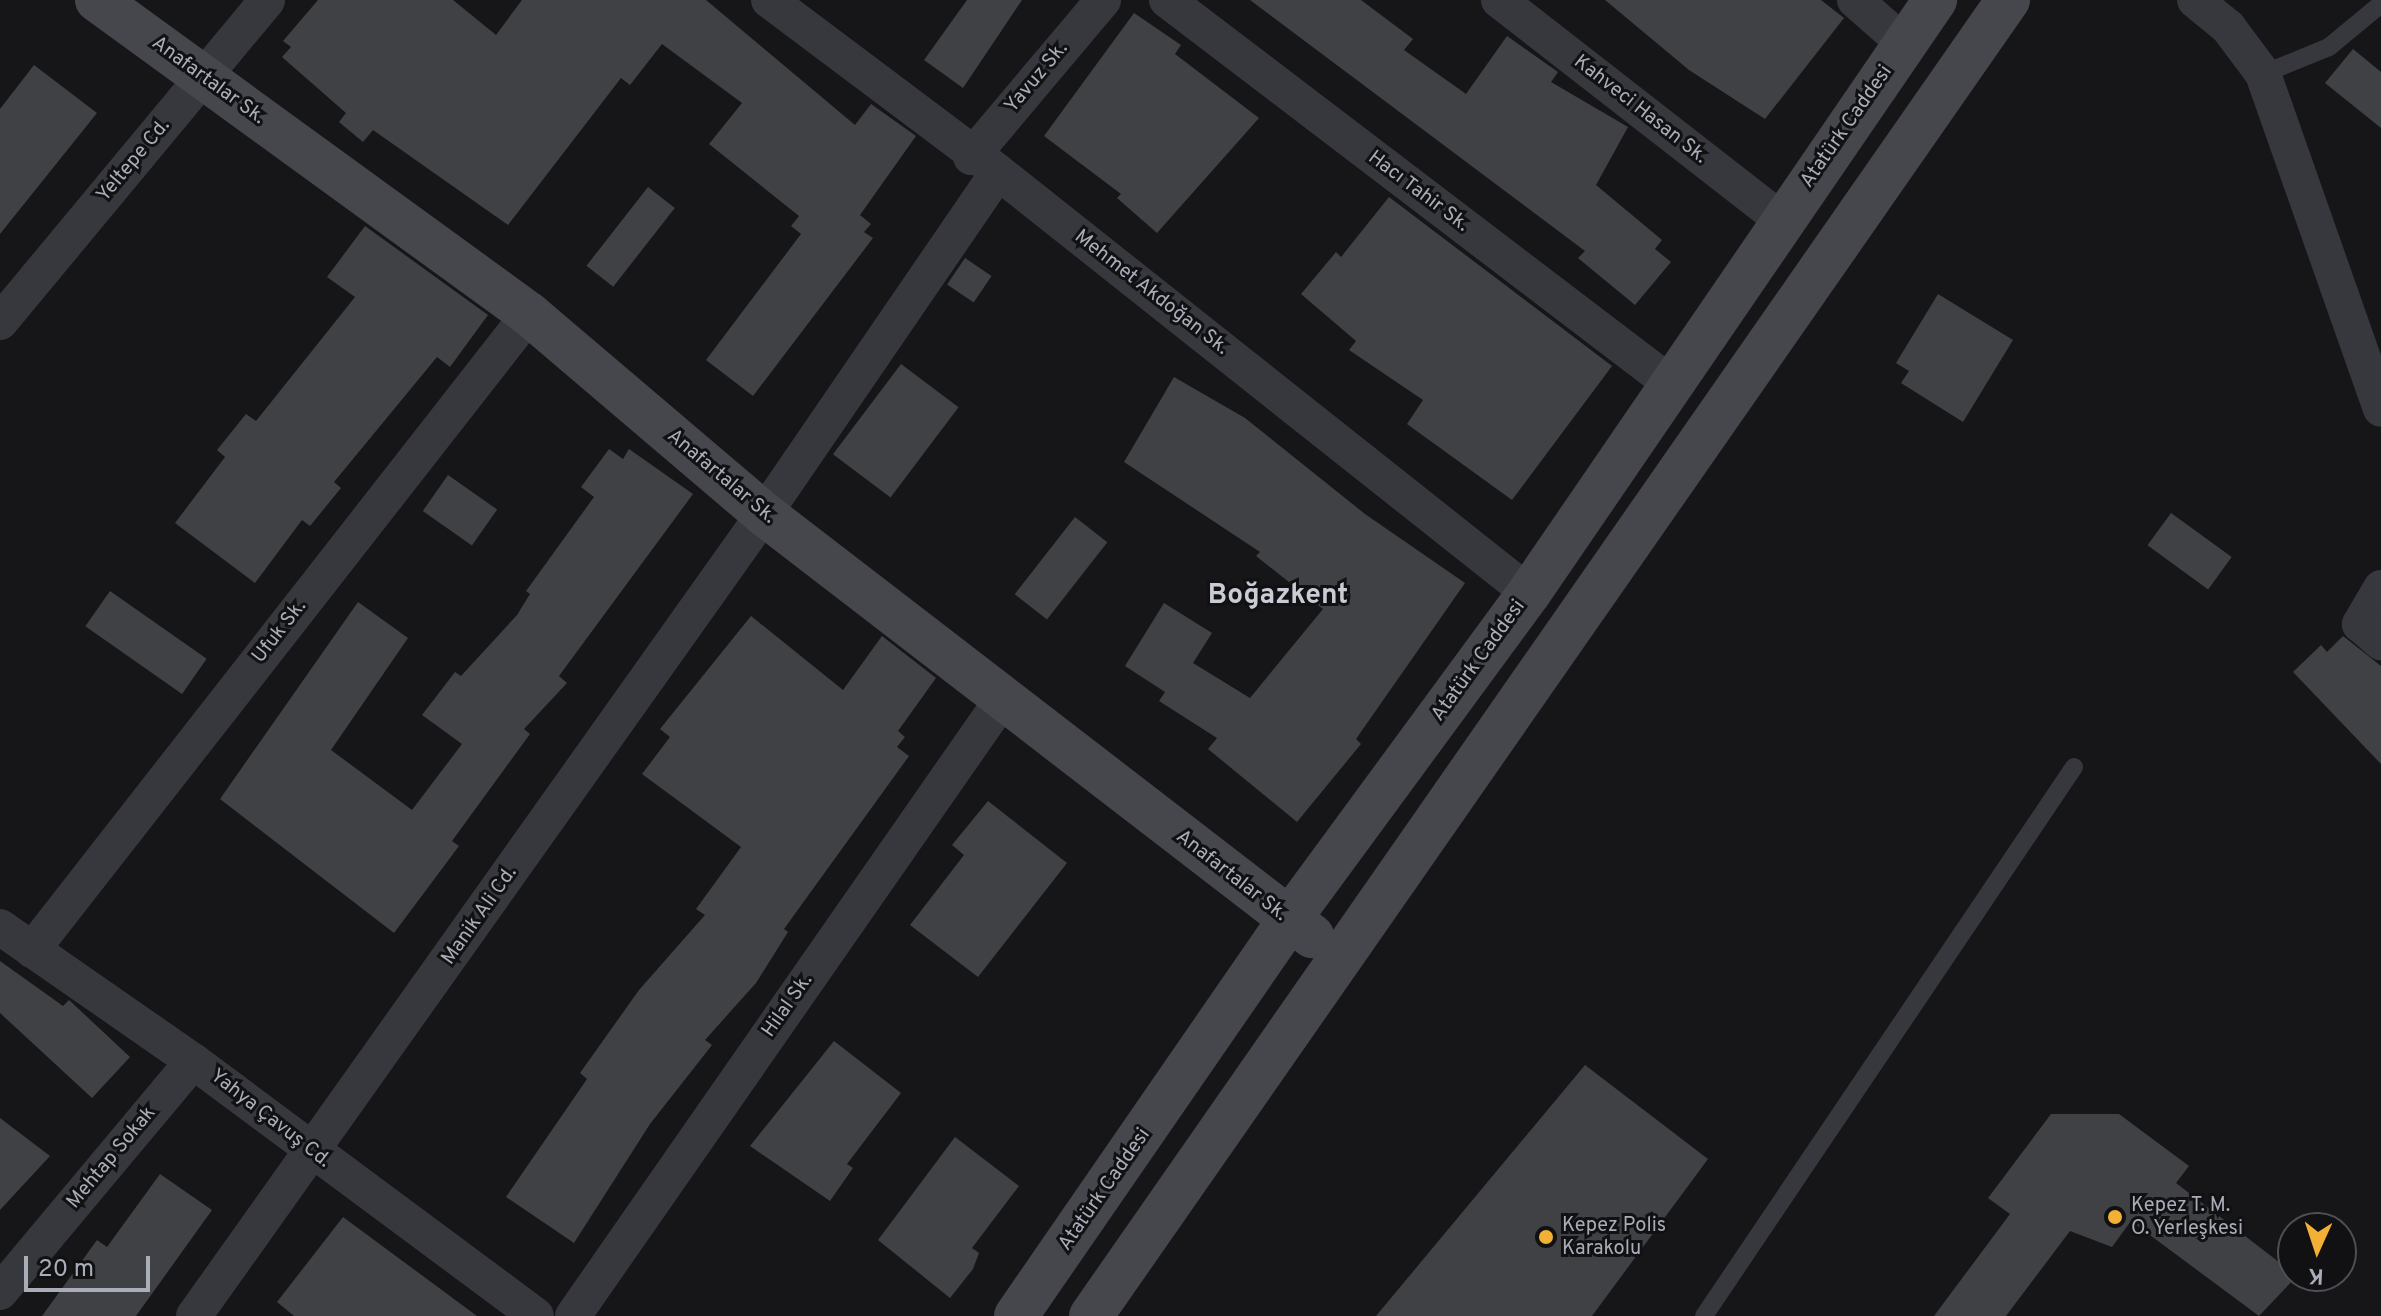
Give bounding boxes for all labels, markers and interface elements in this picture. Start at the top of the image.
street label: Anafartalar Sk. [147,32,269,130]
street label: Yavuz Sk. [1000,38,1074,118]
street label: Kahveci Hasan Sk. [1568,50,1712,170]
street label: Atatürk Caddesi [1796,61,1898,193]
street label: Yeltepe Cd. [92,115,176,207]
street label: Hacı Tahir Sk. [1362,146,1474,238]
street label: Mehmet Akdoğan Sk. [1069,225,1233,361]
street label: Anafartalar Sk. [662,425,780,529]
district label: Boğazkent [1208,579,1348,613]
street label: Ufuk Sk. [248,596,312,668]
street label: Atatürk Caddesi [1427,596,1531,726]
street label: Anafartalar Sk. [1171,825,1291,927]
street label: Manik Ali Cd. [437,862,523,970]
street label: Hilal Sk. [758,970,818,1042]
street label: Yahya Çavuş Cd. [205,1064,335,1174]
street label: Mehtap Sokak [62,1102,162,1214]
street label: Atatürk Caddesi [1054,1124,1156,1256]
place label: Kepez T. M. O. Yerleşkesi [2131,1194,2244,1241]
marker: Kepez T. M. O. Yerleşkesi [2106,1208,2124,1226]
north arrow [2277,1212,2357,1292]
place label: Kepez Polis Karakolu [1562,1214,1666,1261]
marker: Kepez Polis Karakolu [1537,1228,1555,1246]
scale bar [28,1240,154,1290]
text: 20 m [38,1255,94,1285]
text: K [2307,1261,2324,1288]

